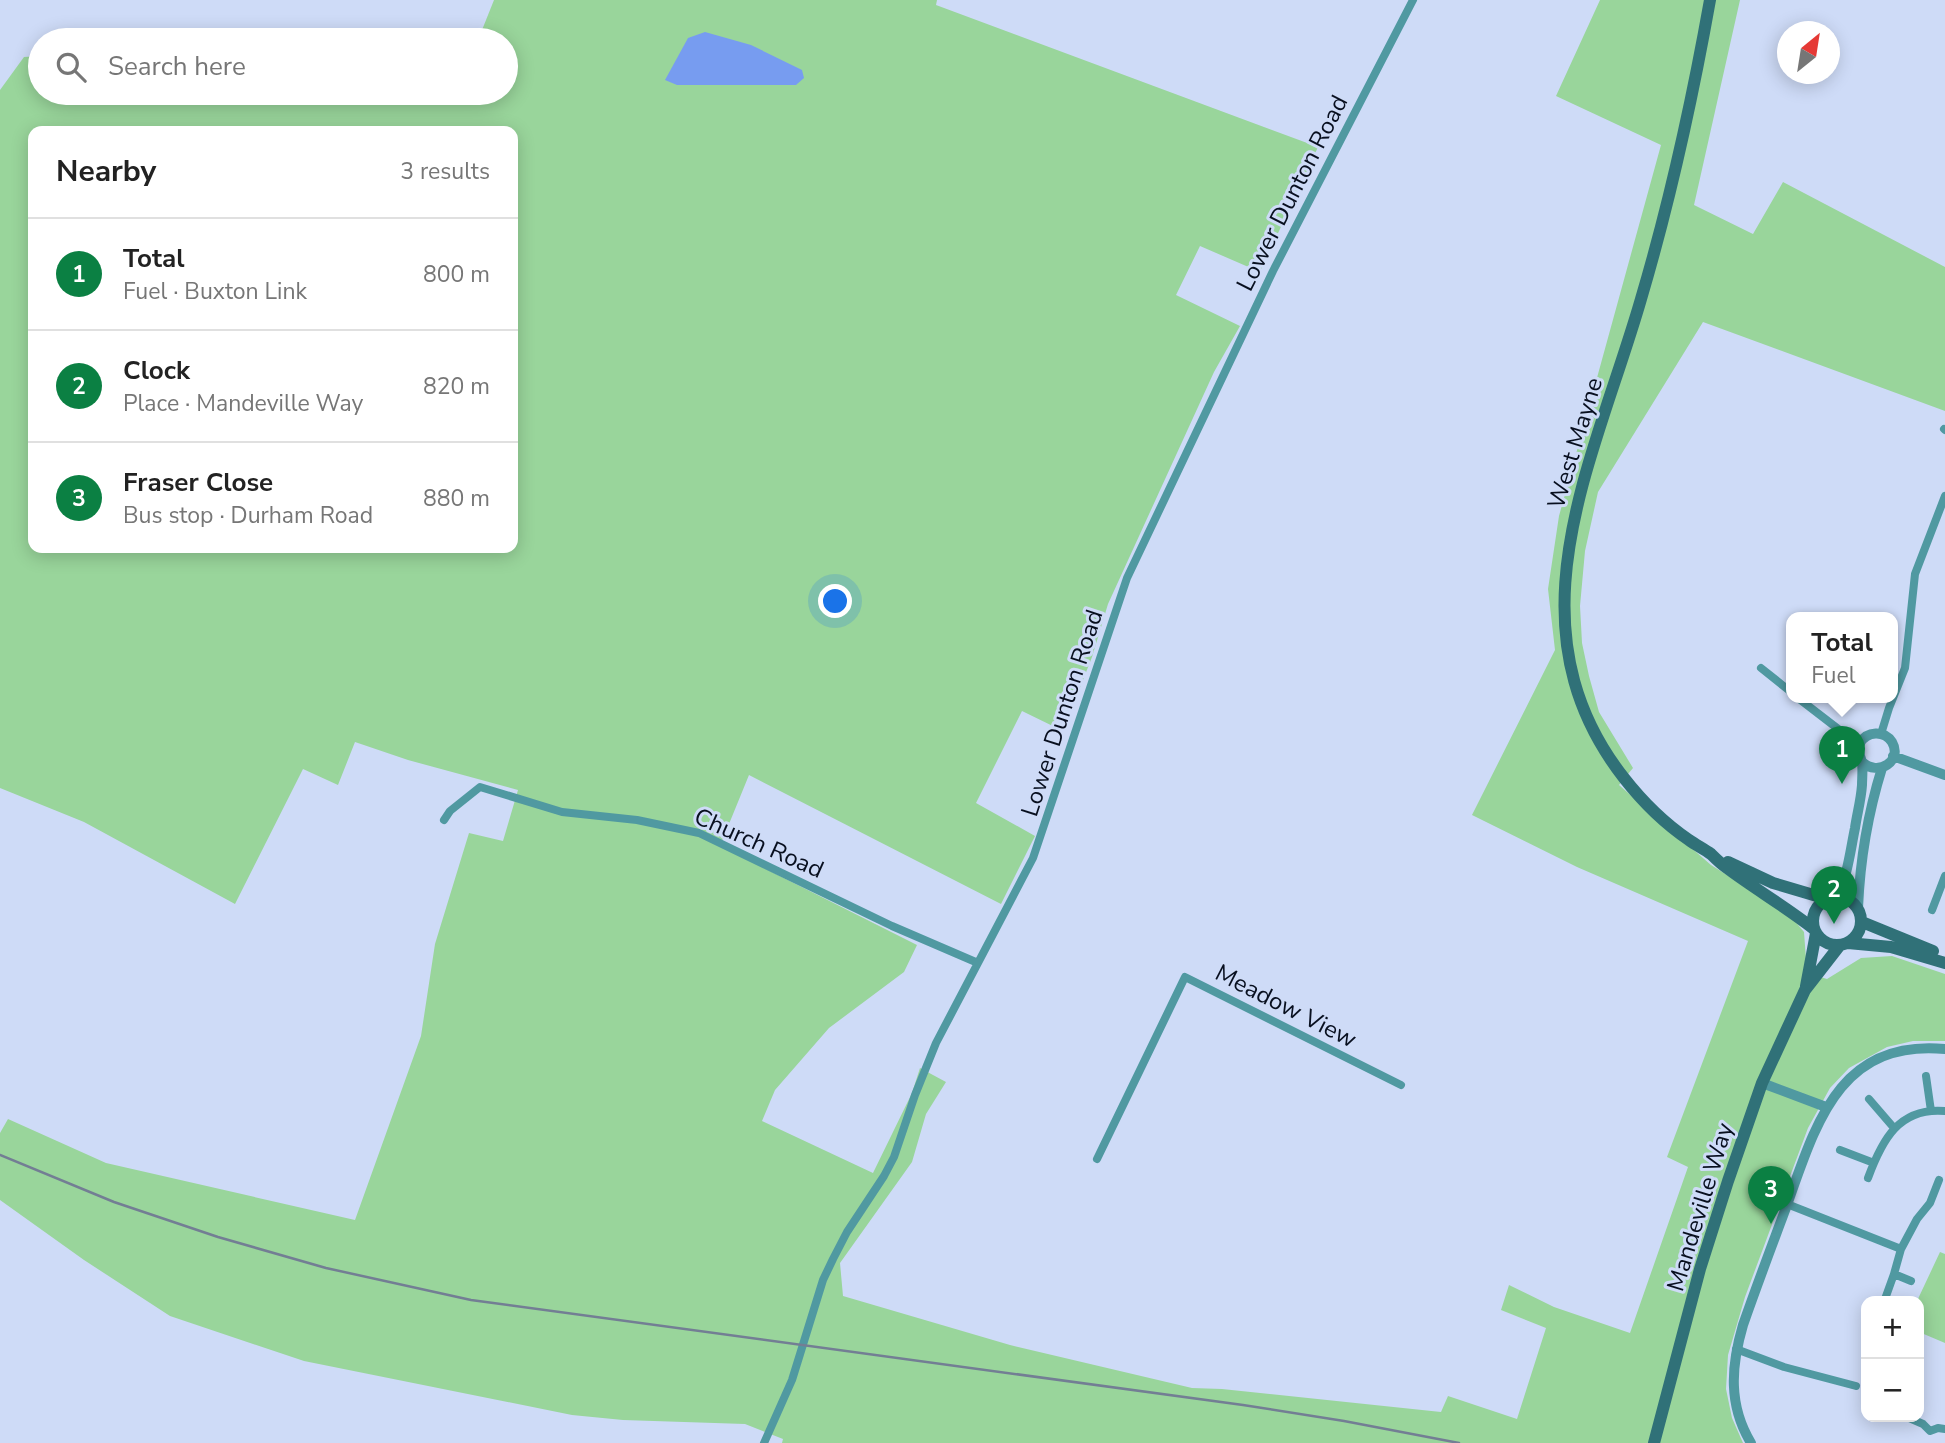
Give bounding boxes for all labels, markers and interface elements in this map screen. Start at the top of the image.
north arrow [1777,21,1840,84]
search box [28,28,518,105]
icon: search [52,48,90,86]
text: Search here [108,49,246,84]
street label: Lower Dunton Road [1229,90,1355,296]
text: Nearby [56,151,156,192]
text: 3 results [400,156,490,187]
text: Total [123,241,184,276]
text: 1 [72,259,86,290]
text: 800 m [423,259,490,290]
text: Fuel · Buxton Link [123,276,307,307]
text: Clock [123,353,190,388]
text: 2 [72,371,86,402]
text: 820 m [423,371,490,402]
street label: West Mayne [1540,373,1610,513]
text: Place · Mandeville Way [123,388,363,419]
text: Fraser Close [123,465,273,500]
text: 3 [72,483,86,514]
text: 880 m [423,483,490,514]
text: Bus stop · Durham Road [123,500,373,531]
your location [818,584,852,618]
street label: Lower Dunton Road [1013,605,1111,821]
popup [1786,612,1898,703]
text: Total [1811,625,1873,660]
text: Fuel [1811,660,1856,691]
pin: 1 [1819,726,1865,784]
street label: Church Road [689,800,829,886]
pin: 2 [1811,866,1857,924]
street label: Meadow View [1210,957,1362,1055]
street label: Mandeville Way [1659,1118,1741,1295]
pin: 3 [1748,1166,1794,1224]
map controls [1861,1296,1924,1422]
button: + [1861,1296,1924,1359]
button: − [1861,1359,1924,1422]

